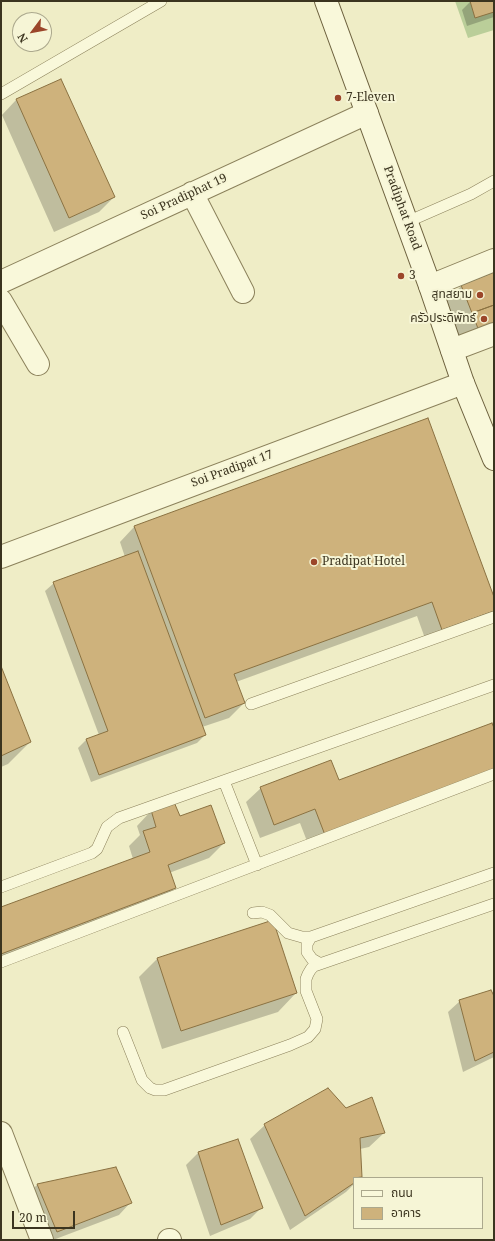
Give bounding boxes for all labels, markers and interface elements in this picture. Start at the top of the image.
north arrow [12,12,52,52]
text: N [14,30,31,46]
place label: 7-Eleven [346,91,395,105]
marker: 7-Eleven [333,93,343,103]
street label: Pradiphat Road [380,164,424,252]
street label: Soi Pradiphat 19 [139,171,229,223]
place label: 3 [409,269,416,283]
marker: 3 [396,271,406,281]
place label: สูทสยาม [432,288,472,302]
marker: สูทสยาม [475,290,485,300]
place label: ครัวประดิพัทธ์ [410,312,476,326]
marker: ครัวประดิพัทธ์ [479,314,489,324]
street label: Soi Pradipat 17 [189,448,275,490]
place label: Pradipat Hotel [322,555,405,569]
marker: Pradipat Hotel [309,557,319,567]
legend [353,1177,483,1229]
text: ถนน [391,1184,413,1201]
scale bar [14,1203,77,1229]
text: อาคาร [391,1204,421,1221]
text: 20 m [19,1209,47,1226]

